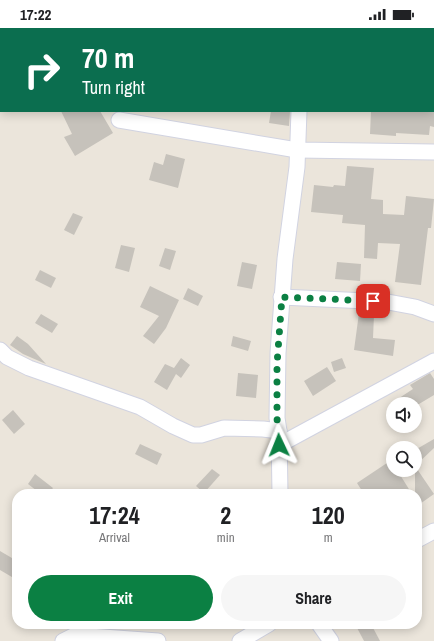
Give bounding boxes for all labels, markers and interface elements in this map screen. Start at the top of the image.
text: 17:22 [20,4,51,25]
text: 70 m [82,39,134,77]
icon: right [16,44,68,96]
text: Turn right [82,75,145,100]
pin [356,284,390,318]
icon: arrive [362,290,384,312]
map controls [386,397,422,477]
button: sound [386,397,422,433]
position arrow [258,424,300,466]
button: search [386,441,422,477]
text: 17:24 [89,499,140,531]
text: 2 [220,499,231,531]
text: 120 [312,499,345,531]
text: Arrival [99,529,130,546]
text: min [217,529,235,546]
text: m [324,529,333,546]
button: Exit [28,575,213,621]
button: Share [221,575,406,621]

